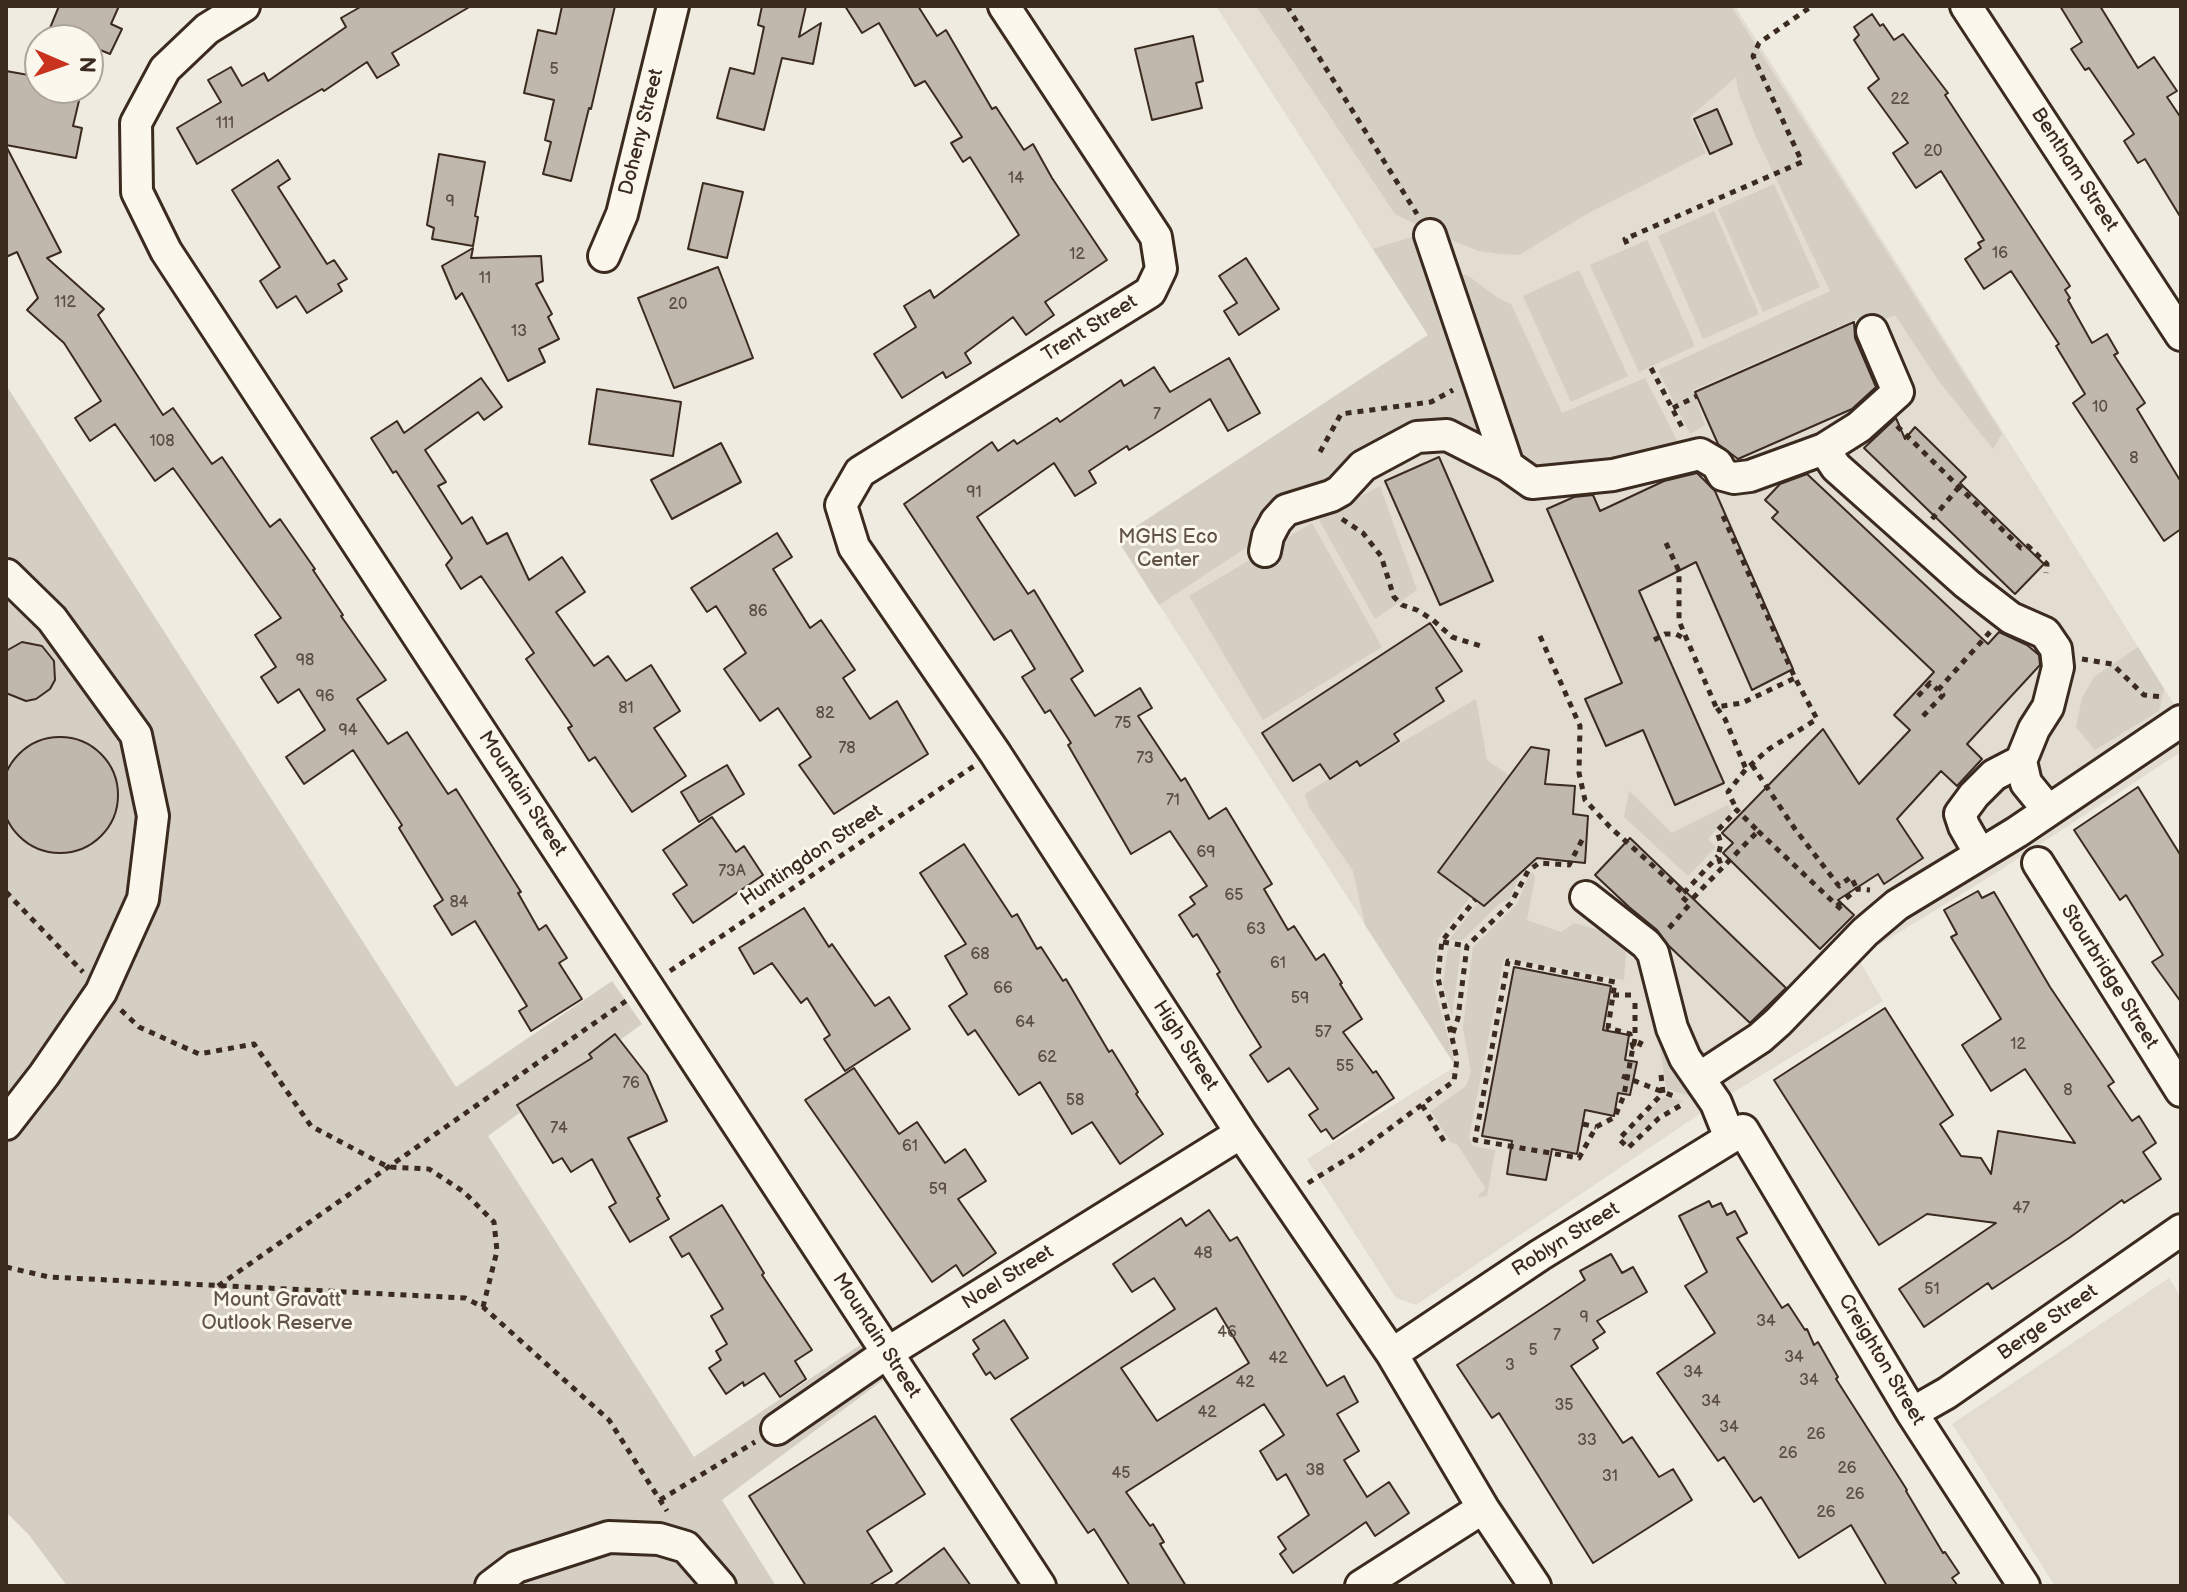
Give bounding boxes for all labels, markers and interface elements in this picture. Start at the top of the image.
north arrow [24,24,104,104]
text: N [73,56,100,74]
house number: 5 [549,60,559,80]
street label: Doheny Street [615,66,669,198]
house number: 22 [1891,90,1909,110]
street label: Bentham Street [2025,104,2123,236]
house number: 111 [216,114,234,134]
house number: 20 [1924,142,1942,162]
house number: 14 [1008,169,1024,189]
house number: 9 [445,192,455,212]
house number: 16 [1992,244,2008,264]
house number: 12 [1069,245,1085,265]
house number: 11 [479,269,491,289]
street label: Trent Street [1038,290,1142,368]
house number: 112 [54,293,76,313]
house number: 20 [669,295,687,315]
house number: 13 [511,322,527,342]
house number: 10 [2092,398,2108,418]
house number: 7 [1153,405,1161,425]
house number: 108 [150,432,174,452]
house number: 8 [2129,449,2139,469]
house number: 91 [966,483,982,503]
park label: MGHS Eco Center [1118,526,1218,573]
house number: 86 [748,602,768,622]
house number: 98 [296,651,314,671]
house number: 96 [315,687,335,707]
house number: 81 [618,699,634,719]
house number: 82 [816,704,834,724]
house number: 75 [1114,714,1132,734]
house number: 94 [338,721,358,741]
street label: Mountain Street [473,727,571,861]
house number: 78 [838,739,856,759]
house number: 73 [1136,749,1154,769]
house number: 71 [1166,791,1180,811]
street label: Huntingdon Street [737,800,887,912]
house number: 69 [1196,843,1216,863]
house number: 73A [718,862,746,882]
house number: 65 [1225,886,1243,906]
house number: 84 [449,893,469,913]
street label: Stourbridge Street [2055,900,2163,1054]
house number: 63 [1246,920,1266,940]
house number: 68 [970,945,990,965]
house number: 61 [1270,954,1286,974]
house number: 66 [993,979,1013,999]
house number: 59 [1291,989,1309,1009]
street label: High Street [1147,997,1223,1095]
house number: 64 [1015,1013,1035,1033]
house number: 57 [1314,1023,1332,1043]
house number: 12 [2010,1035,2026,1055]
house number: 62 [1037,1048,1057,1068]
house number: 55 [1336,1057,1354,1077]
house number: 76 [622,1074,640,1094]
house number: 8 [2063,1081,2073,1101]
house number: 58 [1066,1091,1084,1111]
house number: 74 [550,1119,568,1139]
house number: 61 [902,1137,918,1157]
house number: 59 [929,1180,947,1200]
street label: Roblyn Street [1508,1198,1624,1282]
house number: 47 [2012,1199,2030,1219]
street label: Noel Street [958,1241,1058,1315]
house number: 48 [1193,1244,1213,1264]
street label: Mountain Street [827,1269,925,1403]
house number: 51 [1924,1280,1940,1300]
street label: Berge Street [1994,1280,2102,1366]
park label: Mount Gravatt Outlook Reserve [201,1289,353,1336]
street label: Creighton Street [1832,1290,1930,1430]
house number: 9 [1579,1308,1589,1328]
house number: 34 [1756,1312,1776,1332]
house number: 46 [1217,1323,1237,1343]
house number: 7 [1553,1326,1561,1346]
house number: 5 [1528,1341,1538,1361]
house number: 34 [1784,1348,1804,1368]
house number: 42 [1268,1349,1288,1369]
house number: 3 [1505,1356,1515,1376]
house number: 34 [1683,1363,1703,1383]
house number: 34 [1799,1371,1819,1391]
house number: 42 [1235,1373,1255,1393]
house number: 34 [1701,1392,1721,1412]
house number: 35 [1554,1396,1574,1416]
house number: 42 [1197,1403,1217,1423]
house number: 34 [1719,1418,1739,1438]
house number: 26 [1806,1425,1826,1445]
house number: 33 [1577,1431,1597,1451]
house number: 26 [1778,1444,1798,1464]
house number: 26 [1837,1459,1857,1479]
house number: 38 [1305,1461,1325,1481]
house number: 45 [1112,1464,1130,1484]
house number: 31 [1602,1467,1618,1487]
house number: 26 [1845,1485,1865,1505]
house number: 26 [1816,1503,1836,1523]

